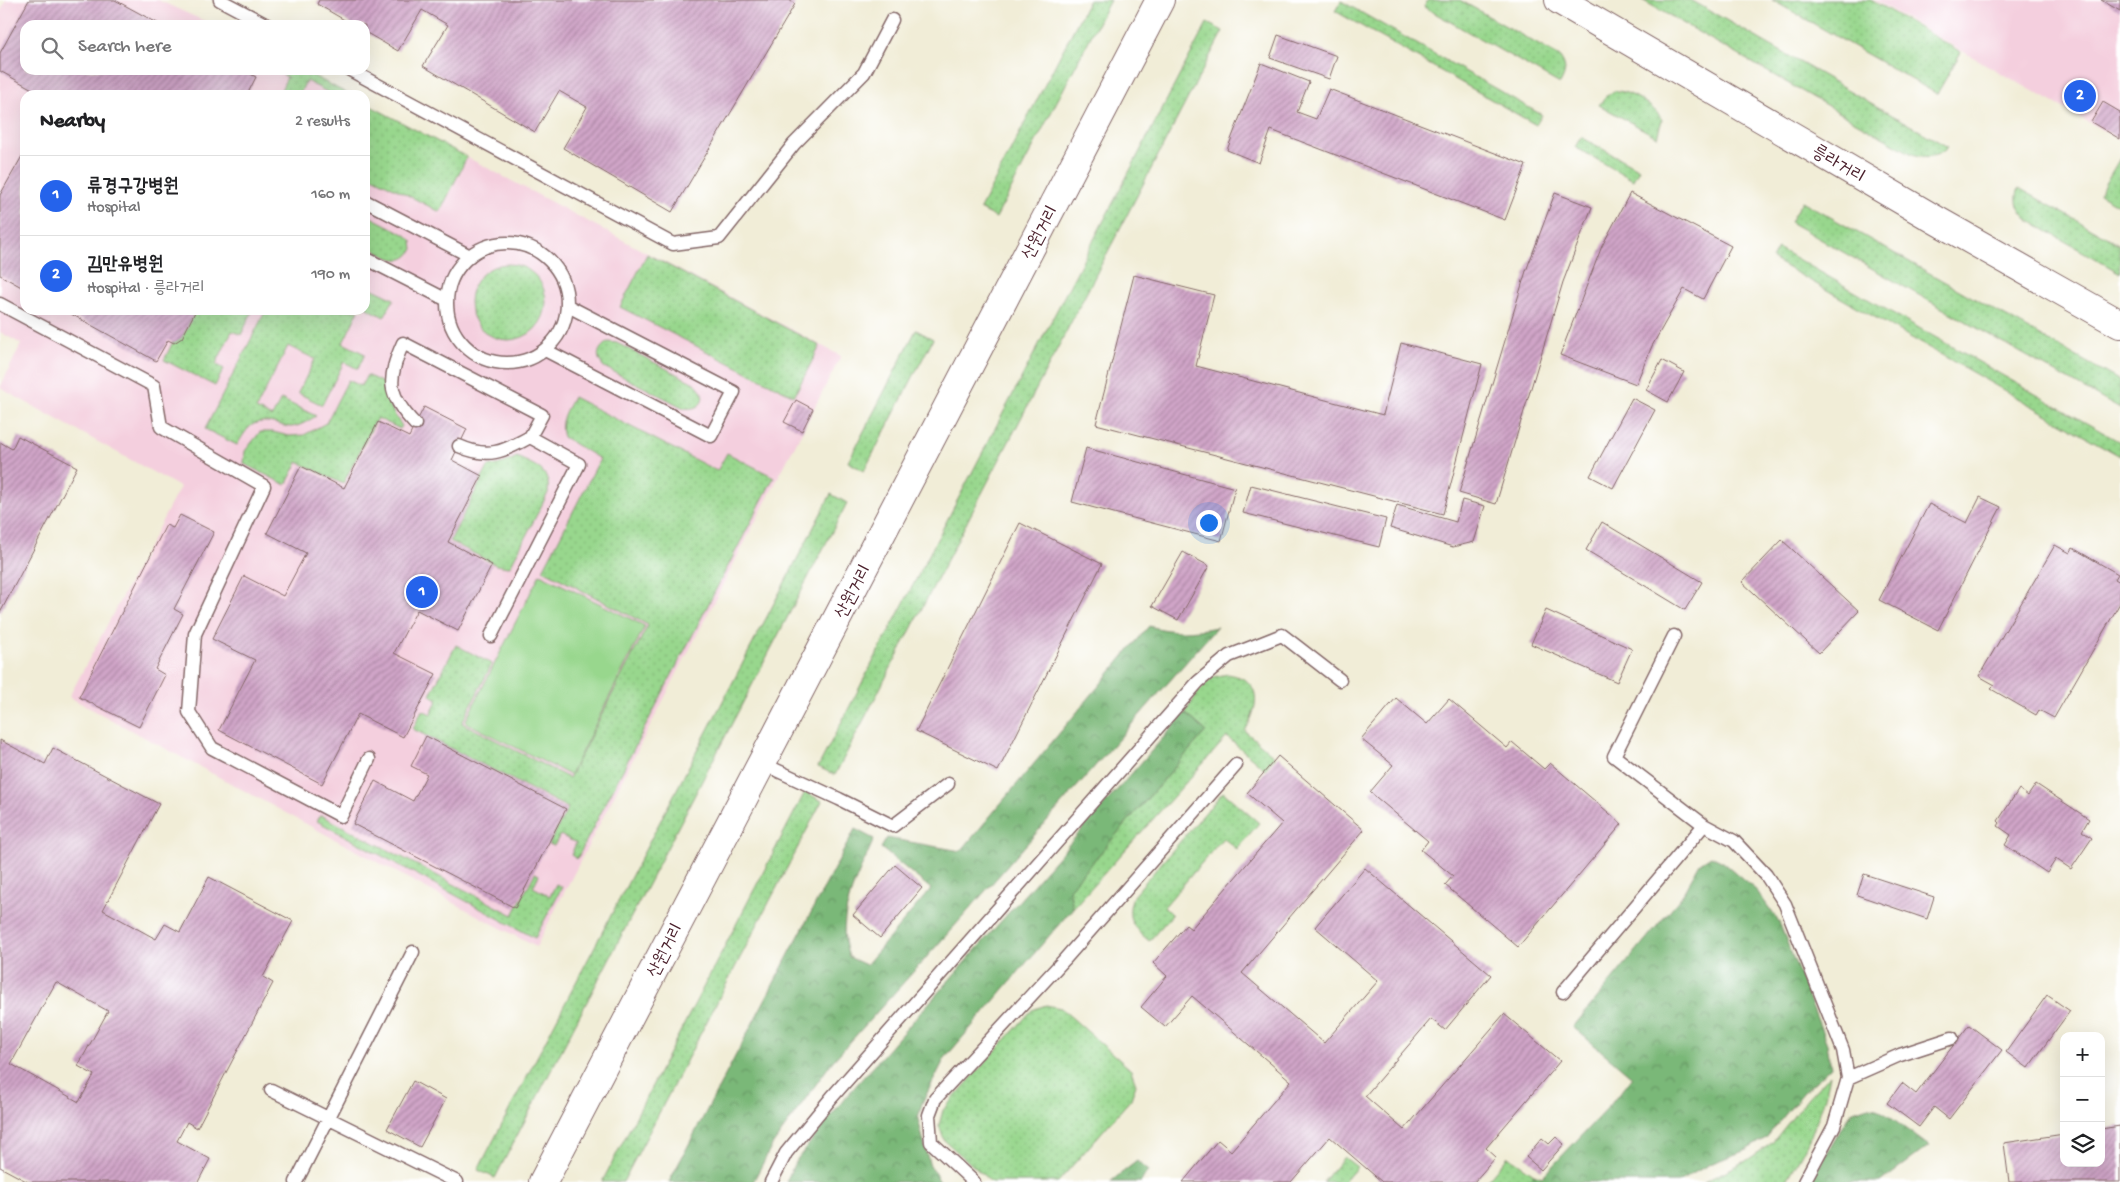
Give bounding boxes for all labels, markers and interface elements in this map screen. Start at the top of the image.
search box [20,20,370,75]
icon: search [38,34,66,62]
text: Search here [78,36,172,59]
pin: 2 [2064,77,2096,115]
text: Nearby [40,110,105,135]
text: 2 results [295,113,350,132]
street label: 릉라거리 [1807,142,1868,189]
text: 류경구강병원 [87,176,179,199]
text: 1 [53,186,59,205]
text: 160 m [311,186,350,205]
text: Hospital [87,199,141,218]
street label: 산원거리 [1018,203,1064,264]
text: 김만유병원 [87,254,163,277]
text: 2 [52,266,60,285]
text: 190 m [311,266,350,285]
text: Hospital · 릉라거리 [87,280,205,299]
your location [1196,510,1222,536]
street label: 산원거리 [831,562,877,623]
pin: 1 [406,573,438,611]
street label: 산원거리 [644,921,689,982]
map controls [2060,1032,2105,1167]
button: + [2060,1032,2105,1077]
button: − [2060,1077,2105,1122]
button: layers [2060,1122,2105,1167]

